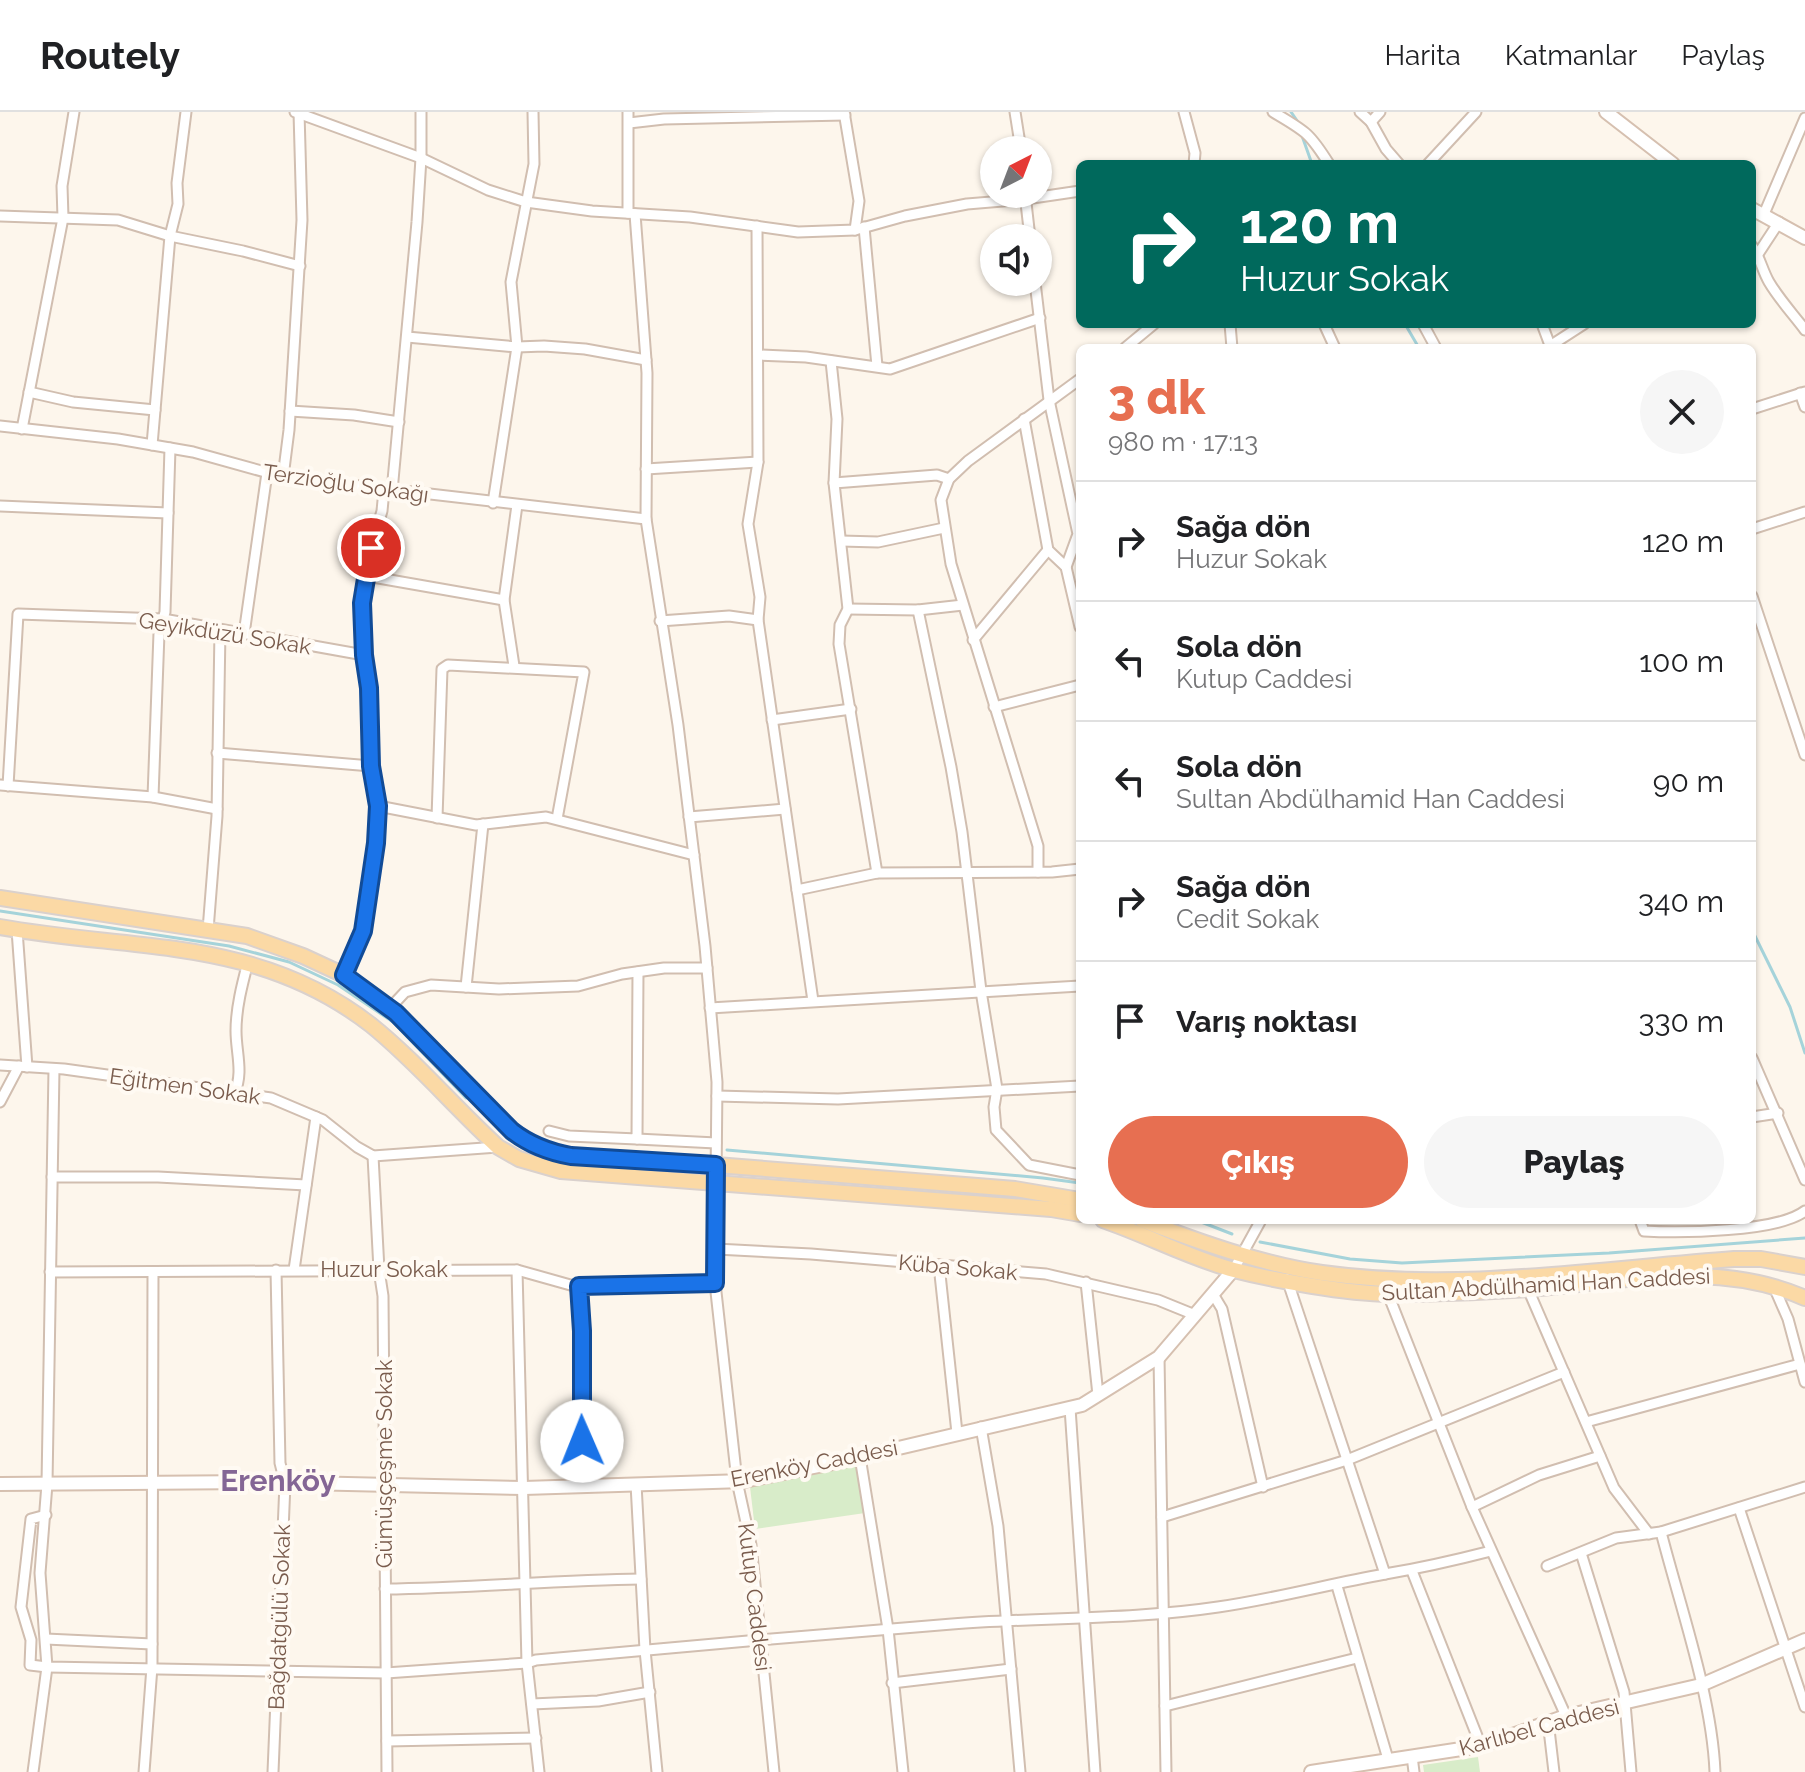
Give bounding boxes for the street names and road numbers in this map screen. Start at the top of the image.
street label: Terzioğlu Sokağı [261,459,431,507]
street label: Geyikdüzü Sokak [137,607,313,660]
street label: Eğitmen Sokak [108,1063,262,1110]
street label: Küba Sokak [897,1249,1019,1285]
street label: Huzur Sokak [320,1256,448,1282]
street label: Sultan Abdülhamid Han Caddesi [1381,1262,1711,1306]
street label: Gümüşçeşme Sokak [371,1359,397,1568]
street label: Erenköy Caddesi [728,1434,900,1492]
street label: Kutup Caddesi [733,1521,777,1673]
street label: Bağdatgülü Sokak [263,1523,295,1710]
street label: Karlıbel Caddesi [1456,1693,1622,1761]

